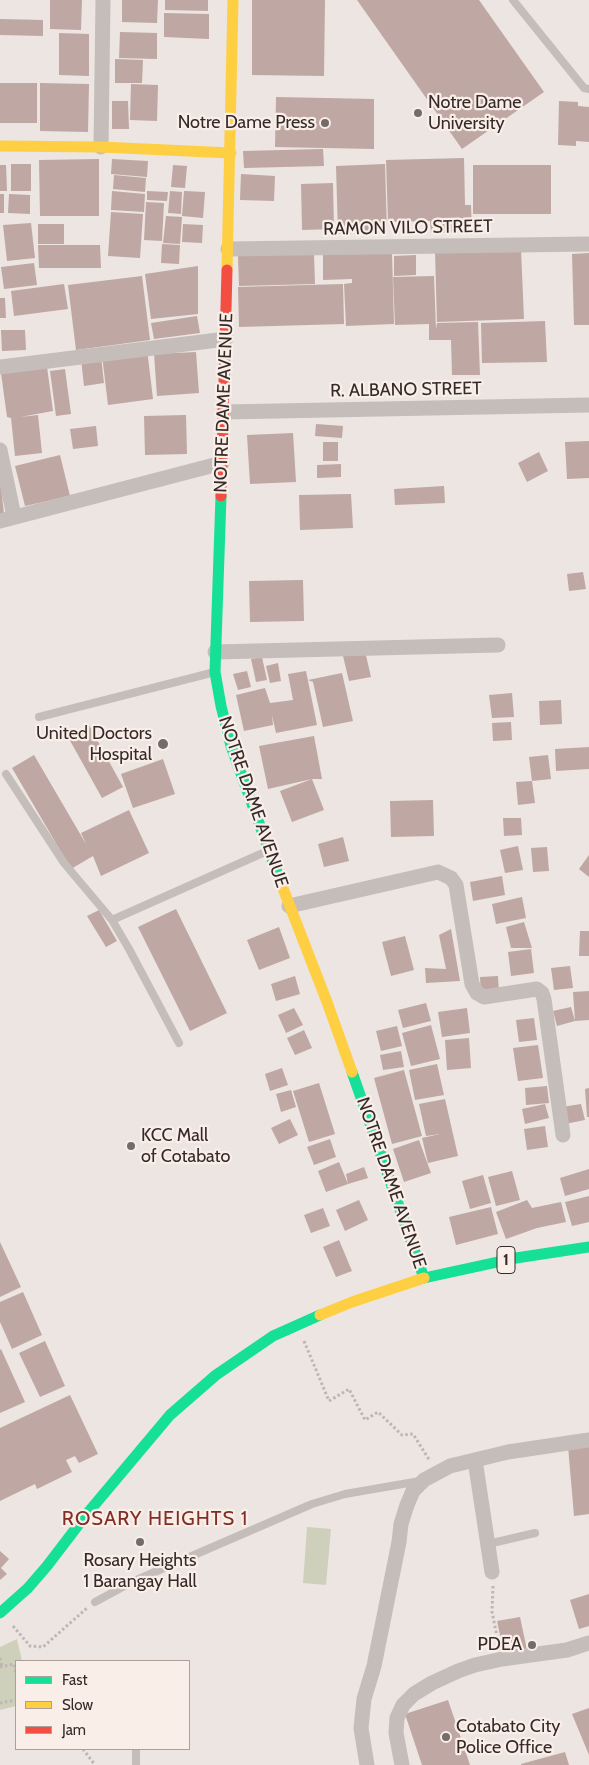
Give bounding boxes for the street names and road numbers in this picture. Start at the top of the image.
street label: RAMON VILO STREET [323,216,493,240]
street label: NOTRE DAME AVENUE [210,313,238,493]
street label: R. ALBANO STREET [330,378,482,402]
street label: NOTRE DAME AVENUE [214,713,292,891]
street label: NOTRE DAME AVENUE [352,1094,430,1272]
road number: 1 [497,1246,515,1274]

